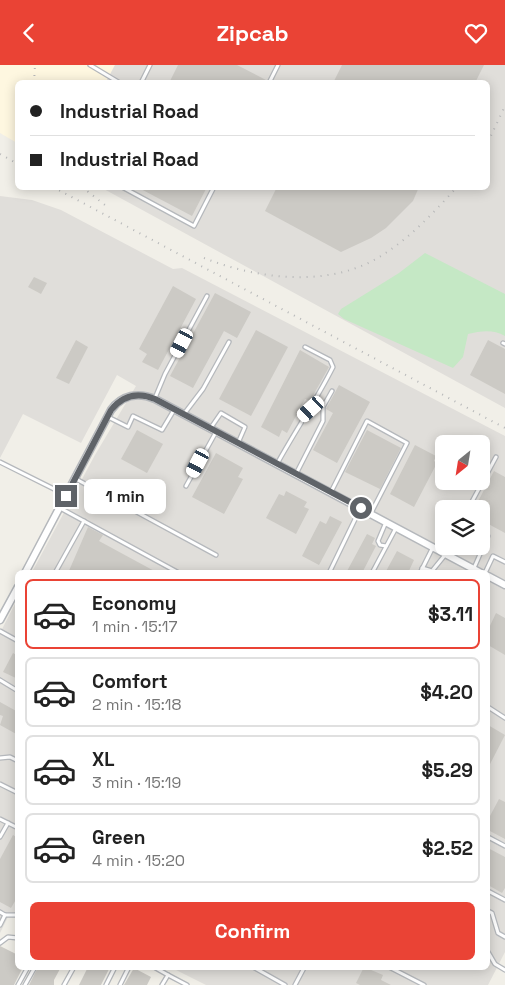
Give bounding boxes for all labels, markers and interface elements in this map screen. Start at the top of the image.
icon: back [15,19,43,47]
text: Zipcab [216,19,289,47]
icon: heart [462,19,490,47]
text: Industrial Road [60,99,199,124]
text: Industrial Road [60,147,199,172]
car [168,326,195,360]
car [294,393,327,425]
north arrow [435,435,490,490]
map controls [435,435,490,555]
car [184,446,211,480]
callout: 1 min [84,479,166,513]
route end [55,485,77,507]
text: 1 min [105,486,145,507]
route start [350,497,372,519]
button: layers [435,500,490,555]
text: Economy [92,591,176,616]
icon: car [32,592,77,637]
text: $3.11 [428,602,473,627]
text: 1 min · 15:17 [92,616,178,637]
text: Comfort [92,669,168,694]
icon: car [32,670,77,715]
text: $4.20 [420,680,473,705]
text: 2 min · 15:18 [92,694,181,715]
text: XL [92,747,115,772]
icon: car [32,748,77,793]
text: $5.29 [421,758,473,783]
text: 3 min · 15:19 [92,772,181,793]
text: Green [92,825,145,850]
icon: car [32,826,77,871]
text: $2.52 [422,836,473,861]
text: 4 min · 15:20 [92,850,185,871]
button: Confirm [30,902,475,960]

